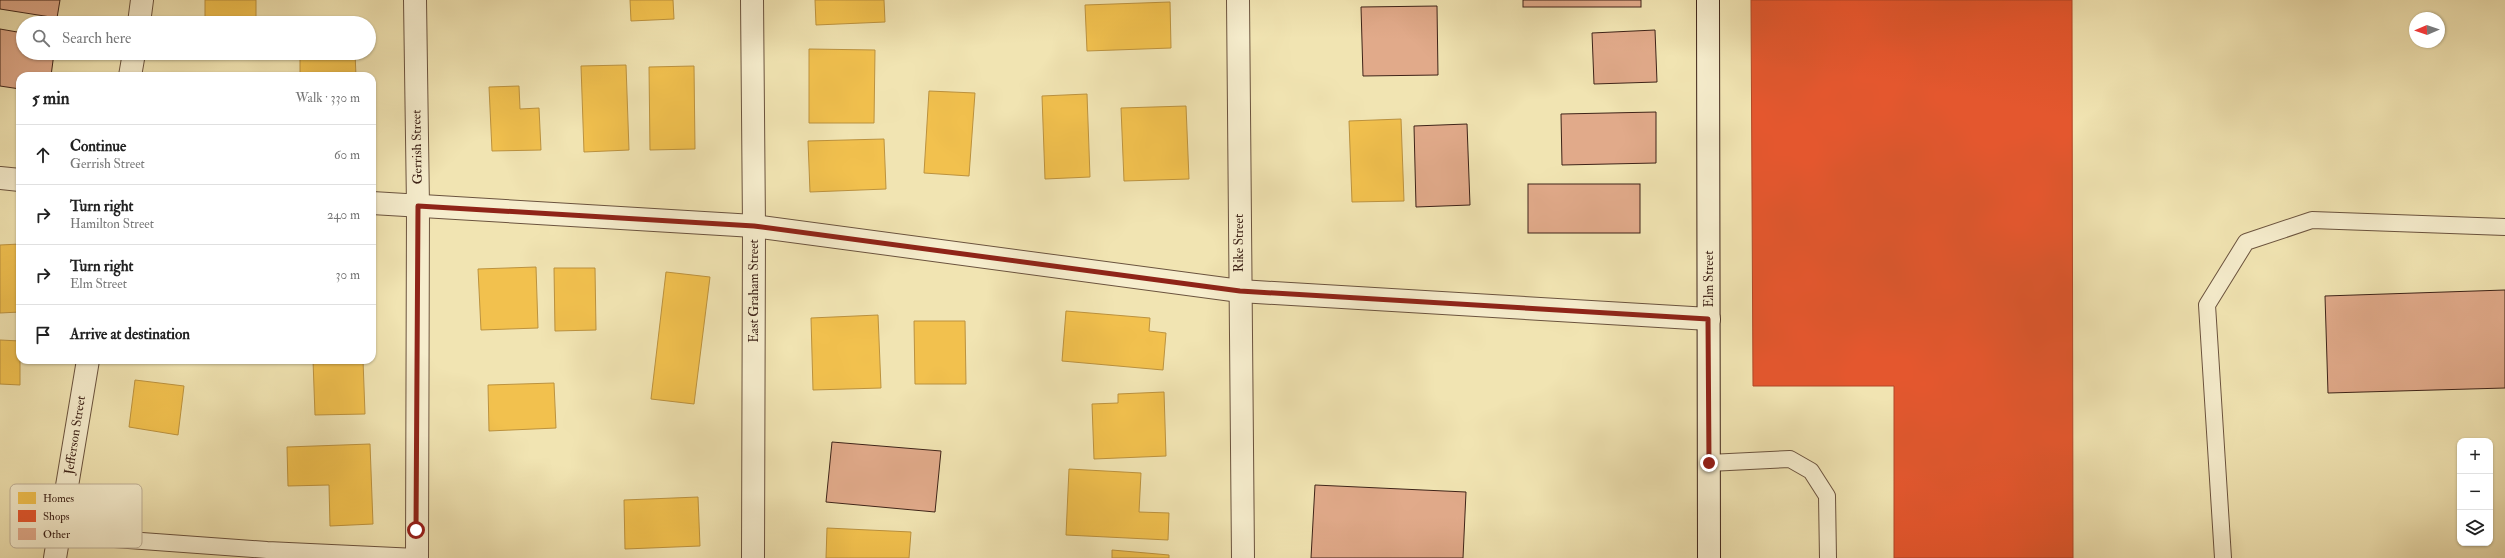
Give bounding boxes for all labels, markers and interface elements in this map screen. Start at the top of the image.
north arrow [2409,12,2445,48]
search box [16,16,376,60]
icon: search [30,27,52,49]
text: Search here [62,29,131,48]
text: 5 min [32,88,70,109]
text: Walk · 330 m [296,90,360,106]
street label: Gerrish Street [408,109,426,185]
text: Continue [70,137,126,156]
icon: ahead [32,144,54,166]
text: 60 m [334,147,360,163]
text: Gerrish Street [70,156,145,172]
text: Turn right [70,197,133,216]
icon: right [32,204,54,226]
text: 240 m [327,207,360,223]
street label: Rike Street [1231,214,1247,272]
text: Hamilton Street [70,216,154,232]
street label: East Graham Street [746,239,762,343]
street label: Elm Street [1701,251,1717,307]
text: Turn right [70,257,133,276]
icon: right [32,264,54,286]
text: 30 m [336,267,360,283]
text: Elm Street [70,276,127,292]
icon: arrive [32,324,54,346]
text: Arrive at destination [70,325,190,344]
street label: Jefferson Street [61,394,89,477]
map controls [2457,438,2493,546]
button: + [2457,438,2493,474]
route end [1700,454,1718,472]
button: − [2457,474,2493,510]
legend [10,484,142,548]
text: Homes [43,492,74,505]
text: Shops [43,510,70,524]
button: layers [2457,510,2493,546]
route start [407,521,425,539]
text: Other [43,528,71,541]

